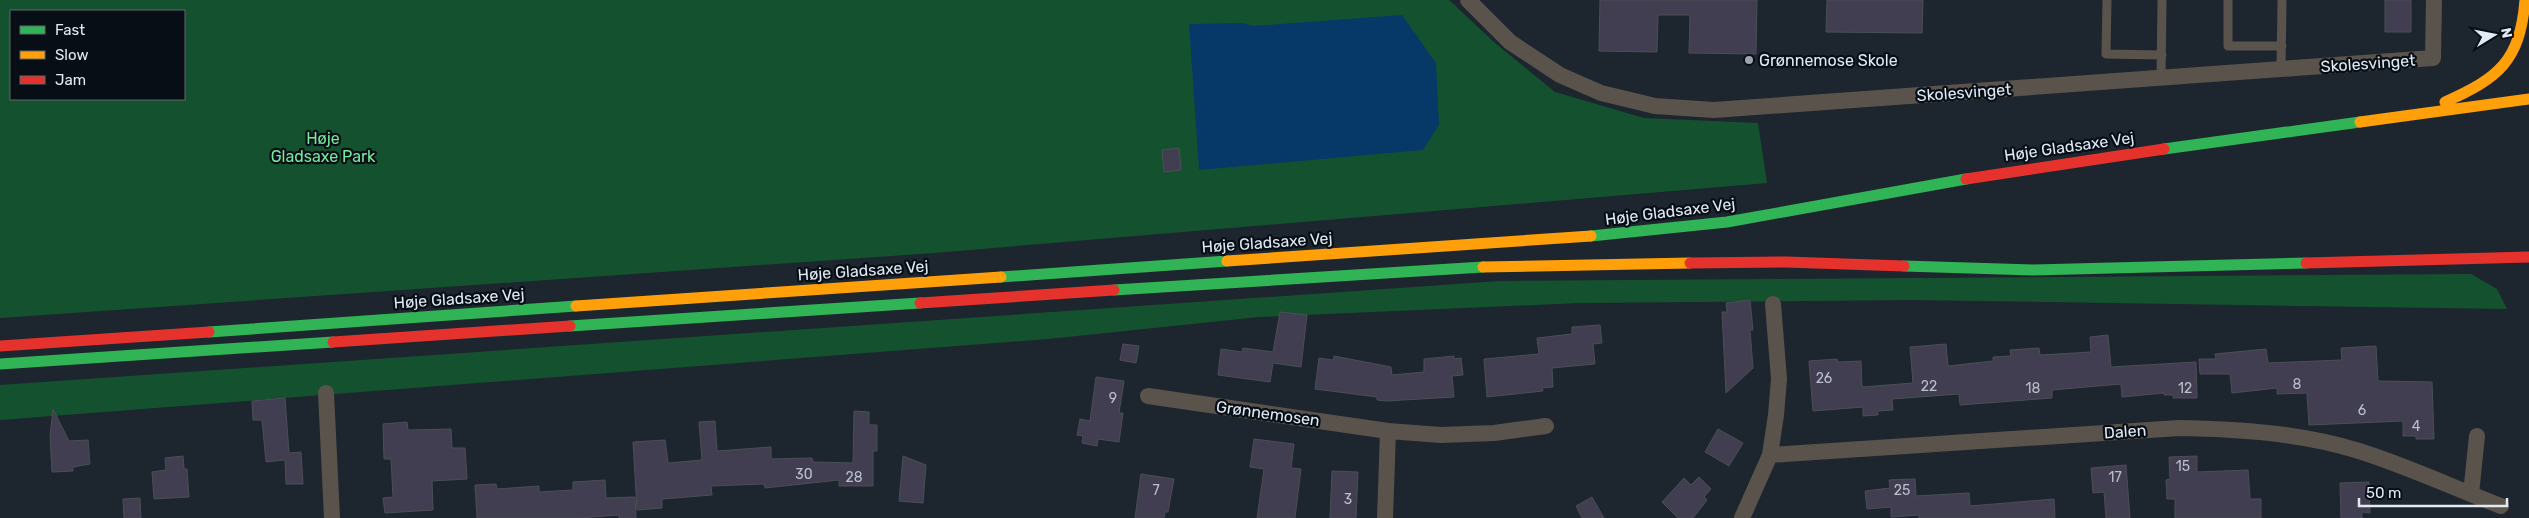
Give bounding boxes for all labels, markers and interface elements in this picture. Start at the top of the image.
legend [10,10,185,100]
north arrow [2469,10,2519,60]
text: Fast [55,21,85,39]
text: N [2497,26,2516,39]
text: Slow [55,46,88,64]
place label: Grønnemose Skole [1759,51,1898,70]
street label: Skolesvinget [2320,51,2416,76]
marker: Grønnemose Skole [1743,54,1755,66]
text: Jam [55,71,86,89]
street label: Skolesvinget [1916,80,2012,105]
street label: Høje Gladsaxe Vej [2003,128,2135,165]
park label: Høje Gladsaxe Park [271,129,376,166]
street label: Høje Gladsaxe Vej [1604,194,1736,229]
street label: Høje Gladsaxe Vej [1201,228,1333,257]
street label: Høje Gladsaxe Vej [797,256,929,285]
street label: Høje Gladsaxe Vej [393,284,525,313]
house number: 26 [1816,370,1832,387]
house number: 8 [2293,376,2302,393]
house number: 22 [1921,378,1937,395]
house number: 18 [2026,380,2041,397]
house number: 12 [2178,380,2192,397]
house number: 9 [1109,390,1117,407]
street label: Grønnemosen [1215,397,1321,430]
house number: 6 [2358,402,2366,419]
house number: 4 [2412,418,2421,435]
street label: Dalen [2103,421,2147,442]
house number: 15 [2176,458,2190,475]
house number: 30 [795,466,813,483]
house number: 28 [845,469,863,486]
house number: 17 [2108,469,2122,486]
scale bar [2359,476,2506,508]
house number: 7 [1152,482,1160,499]
house number: 25 [1894,482,1910,499]
text: 50 m [2366,484,2401,502]
house number: 3 [1344,491,1352,508]

